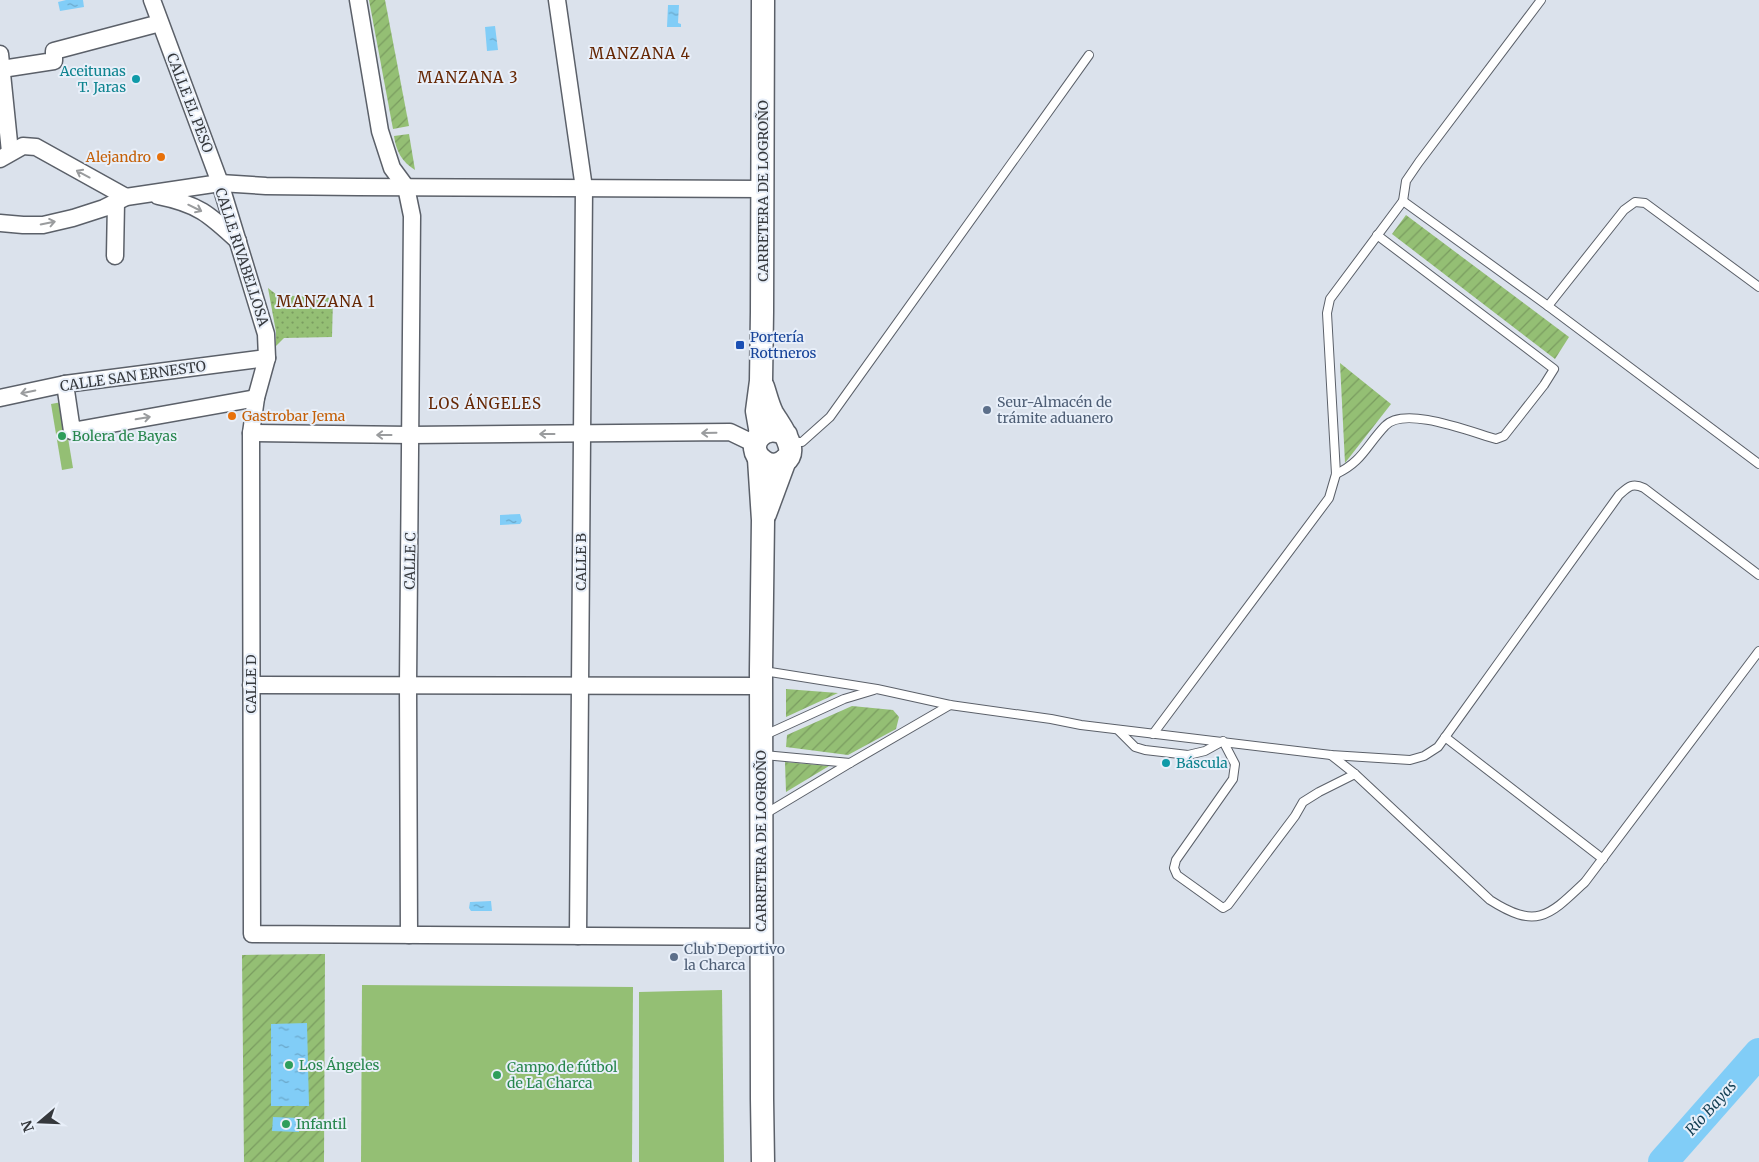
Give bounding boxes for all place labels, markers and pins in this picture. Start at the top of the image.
place label: Aceitunas T. Jaras [59,62,126,96]
marker: Aceitunas T. Jaras [130,73,142,85]
place label: Alejandro [85,148,151,166]
marker: Alejandro [155,151,167,163]
place label: Portería Rottneros [750,328,817,362]
marker: Portería Rottneros [734,339,746,351]
place label: Seur-Almacén de trámite aduanero [997,393,1113,427]
marker: Seur-Almacén de trámite aduanero [981,404,993,416]
place label: Gastrobar Jema [242,407,346,425]
marker: Gastrobar Jema [226,410,238,422]
place label: Bolera de Bayas [72,427,177,445]
marker: Bolera de Bayas [56,430,68,442]
place label: Báscula [1176,754,1228,772]
marker: Báscula [1160,757,1172,769]
place label: Club Deportivo la Charca [684,940,785,974]
marker: Club Deportivo la Charca [668,951,680,963]
place label: Los Ángeles [299,1056,380,1074]
place label: Campo de fútbol de La Charca [507,1058,618,1092]
marker: Los Ángeles [283,1059,295,1071]
marker: Campo de fútbol de La Charca [491,1069,503,1081]
place label: Infantil [296,1115,347,1133]
marker: Infantil [280,1118,292,1130]

